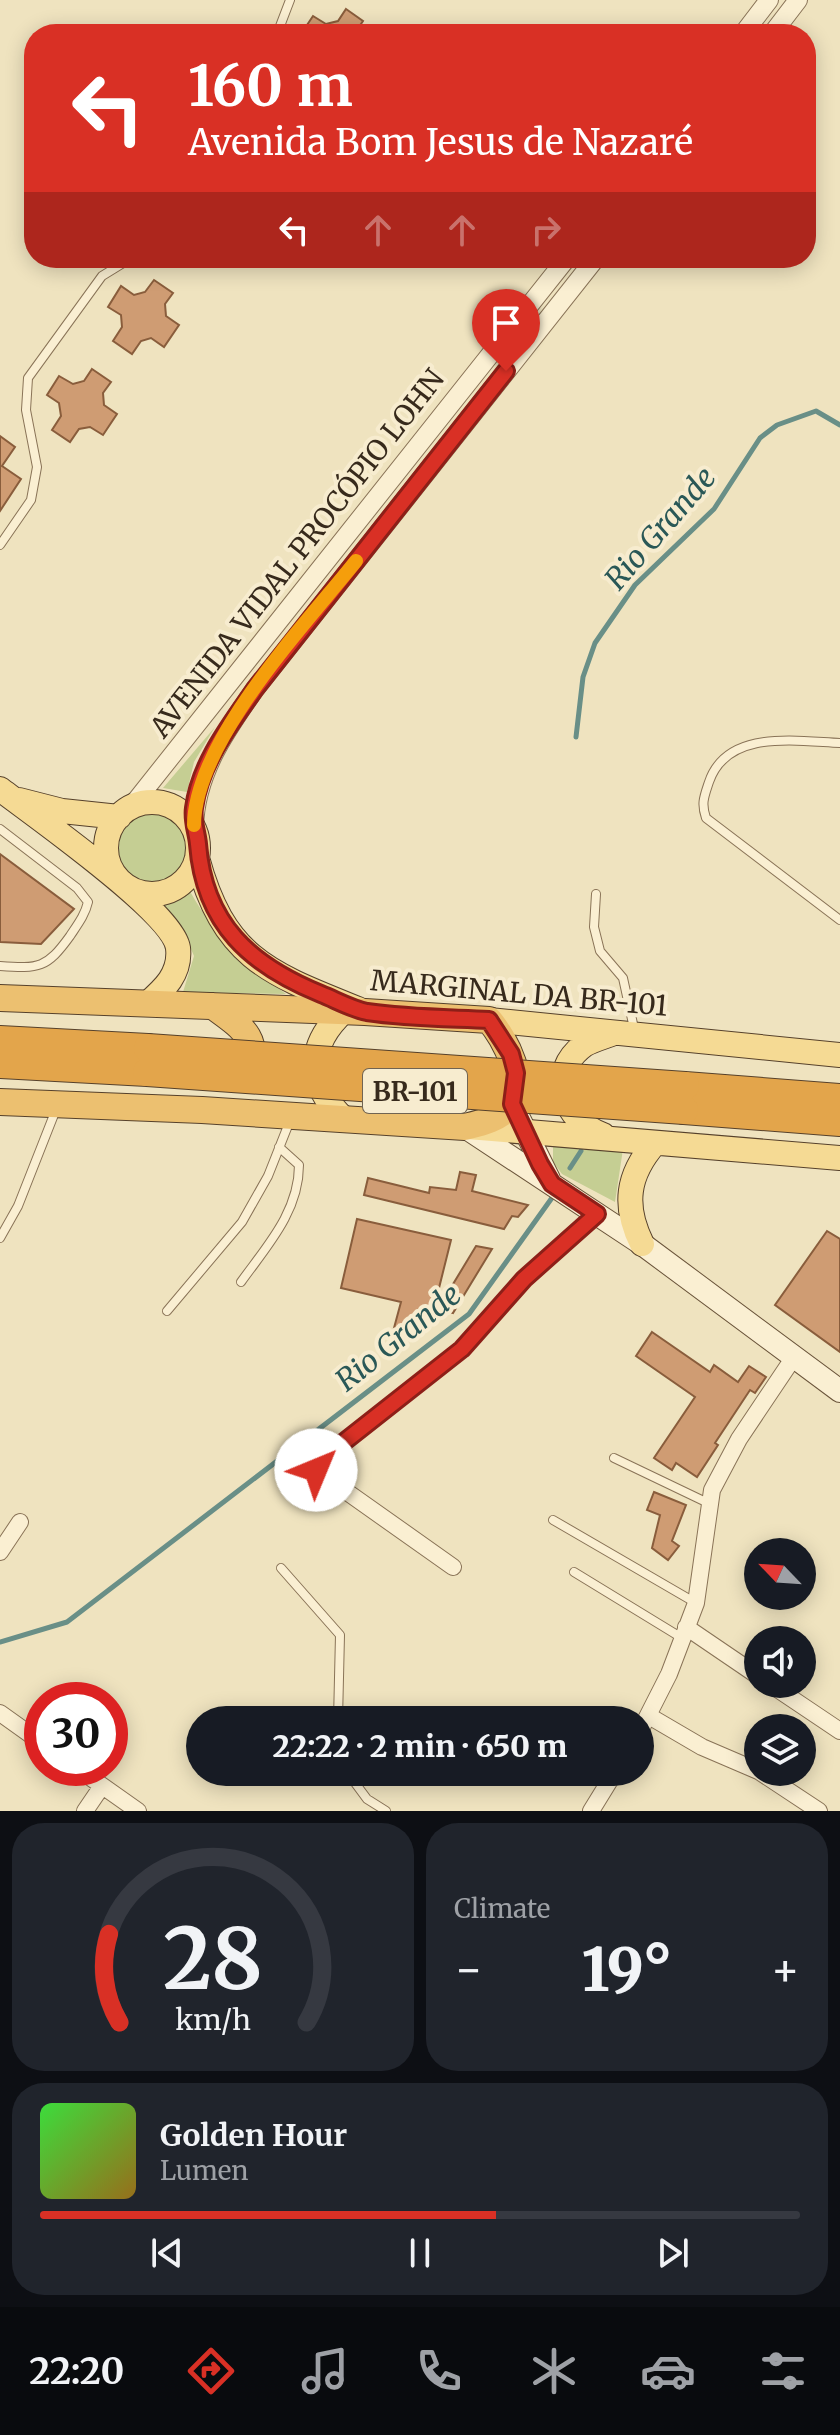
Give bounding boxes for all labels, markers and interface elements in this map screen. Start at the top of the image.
text: 160 m [188,51,353,121]
icon: left [56,56,160,160]
text: Avenida Bom Jesus de Nazaré [188,120,693,165]
icon: left [272,208,316,252]
icon: ahead [356,208,400,252]
icon: ahead [440,208,484,252]
icon: right [524,208,568,252]
pin [472,289,540,371]
icon: arrive [484,301,528,345]
street label: AVENIDA VIDAL PROCÓPIO LOHN [141,361,452,745]
water label: Rio Grande [596,459,724,597]
street label: MARGINAL DA BR-101 [369,962,669,1024]
road number: BR-101 [363,1069,467,1113]
water label: Rio Grande [328,1275,468,1399]
position arrow [274,1428,358,1512]
north arrow [744,1538,816,1610]
map controls [744,1538,816,1786]
button: sound [744,1626,816,1698]
speed limit sign: 30 [24,1682,128,1786]
button: layers [744,1714,816,1786]
text: 22:22 · 2 min · 650 m [273,1727,567,1765]
text: Climate [454,1892,550,1925]
text: 28 [163,1907,263,2012]
text: 19° [582,1932,672,2007]
text: − [454,1942,483,1997]
text: + [771,1942,800,1997]
text: km/h [175,2002,251,2038]
text: Golden Hour [160,2116,347,2154]
text: Lumen [160,2154,249,2187]
icon: previous [145,2231,189,2275]
icon: pause [398,2231,442,2275]
icon: next [651,2231,695,2275]
icon: directions [183,2343,239,2399]
icon: music [297,2343,353,2399]
icon: phone [411,2343,467,2399]
icon: climate [526,2343,582,2399]
icon: car [640,2343,696,2399]
icon: filters [755,2343,811,2399]
text: 22:20 [29,2349,124,2394]

